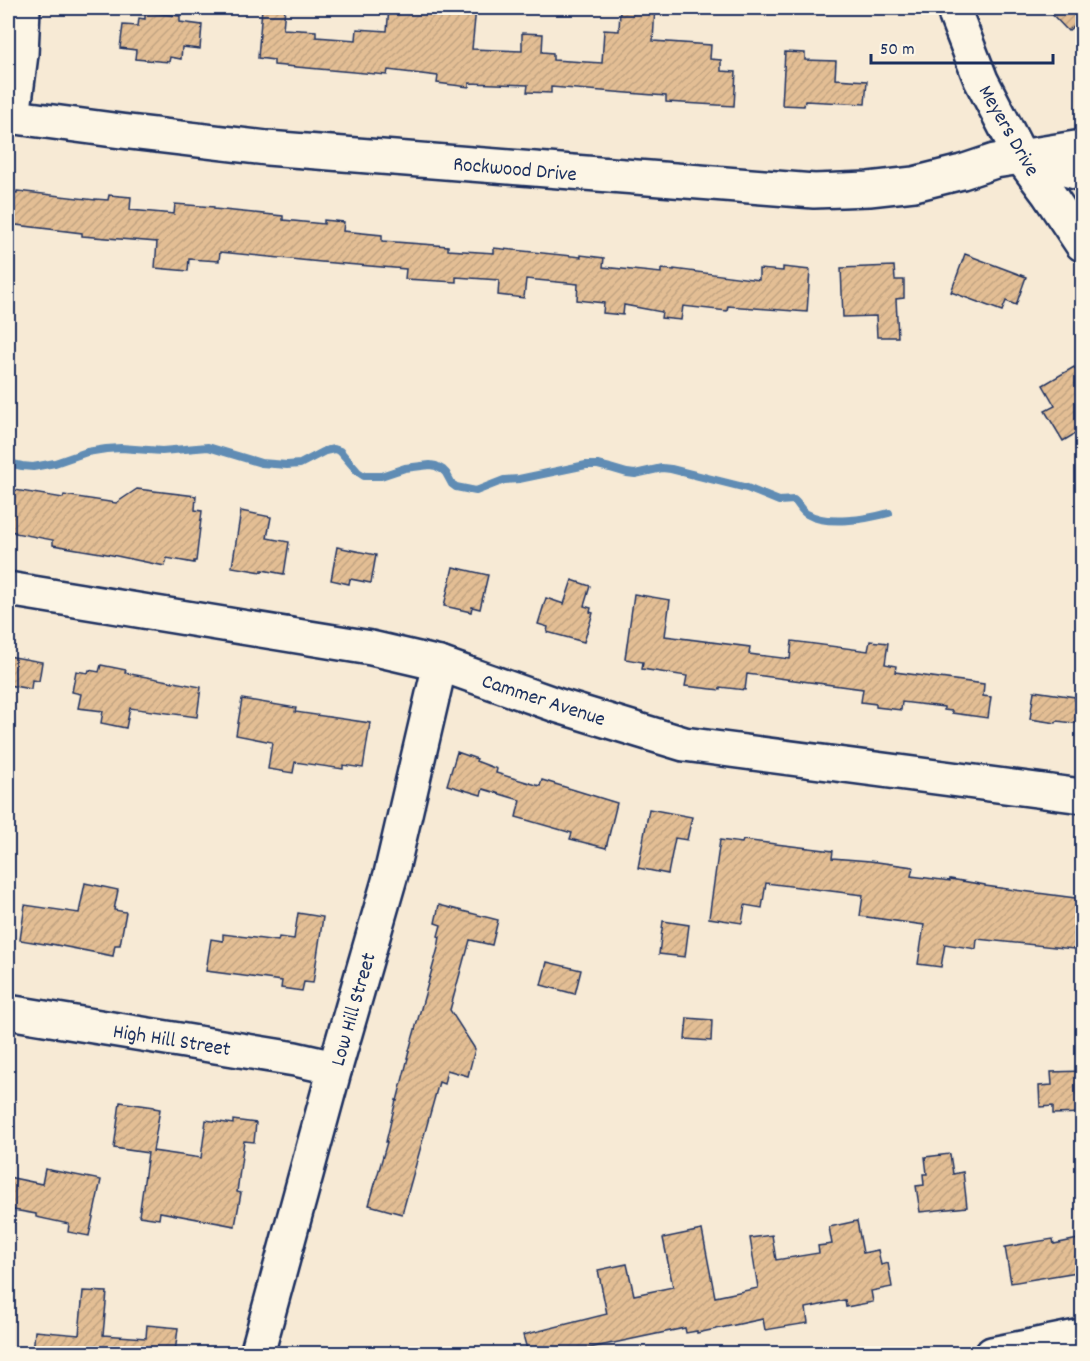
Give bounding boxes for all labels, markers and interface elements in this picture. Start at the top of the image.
scale bar [871,27,1052,65]
text: 50 m [880,38,915,63]
street label: Meyers Drive [969,80,1046,183]
street label: Rockwood Drive [452,151,578,191]
street label: Cammer Avenue [477,668,609,736]
street label: Low Hill Street [324,949,385,1070]
street label: High Hill Street [111,1018,233,1066]

